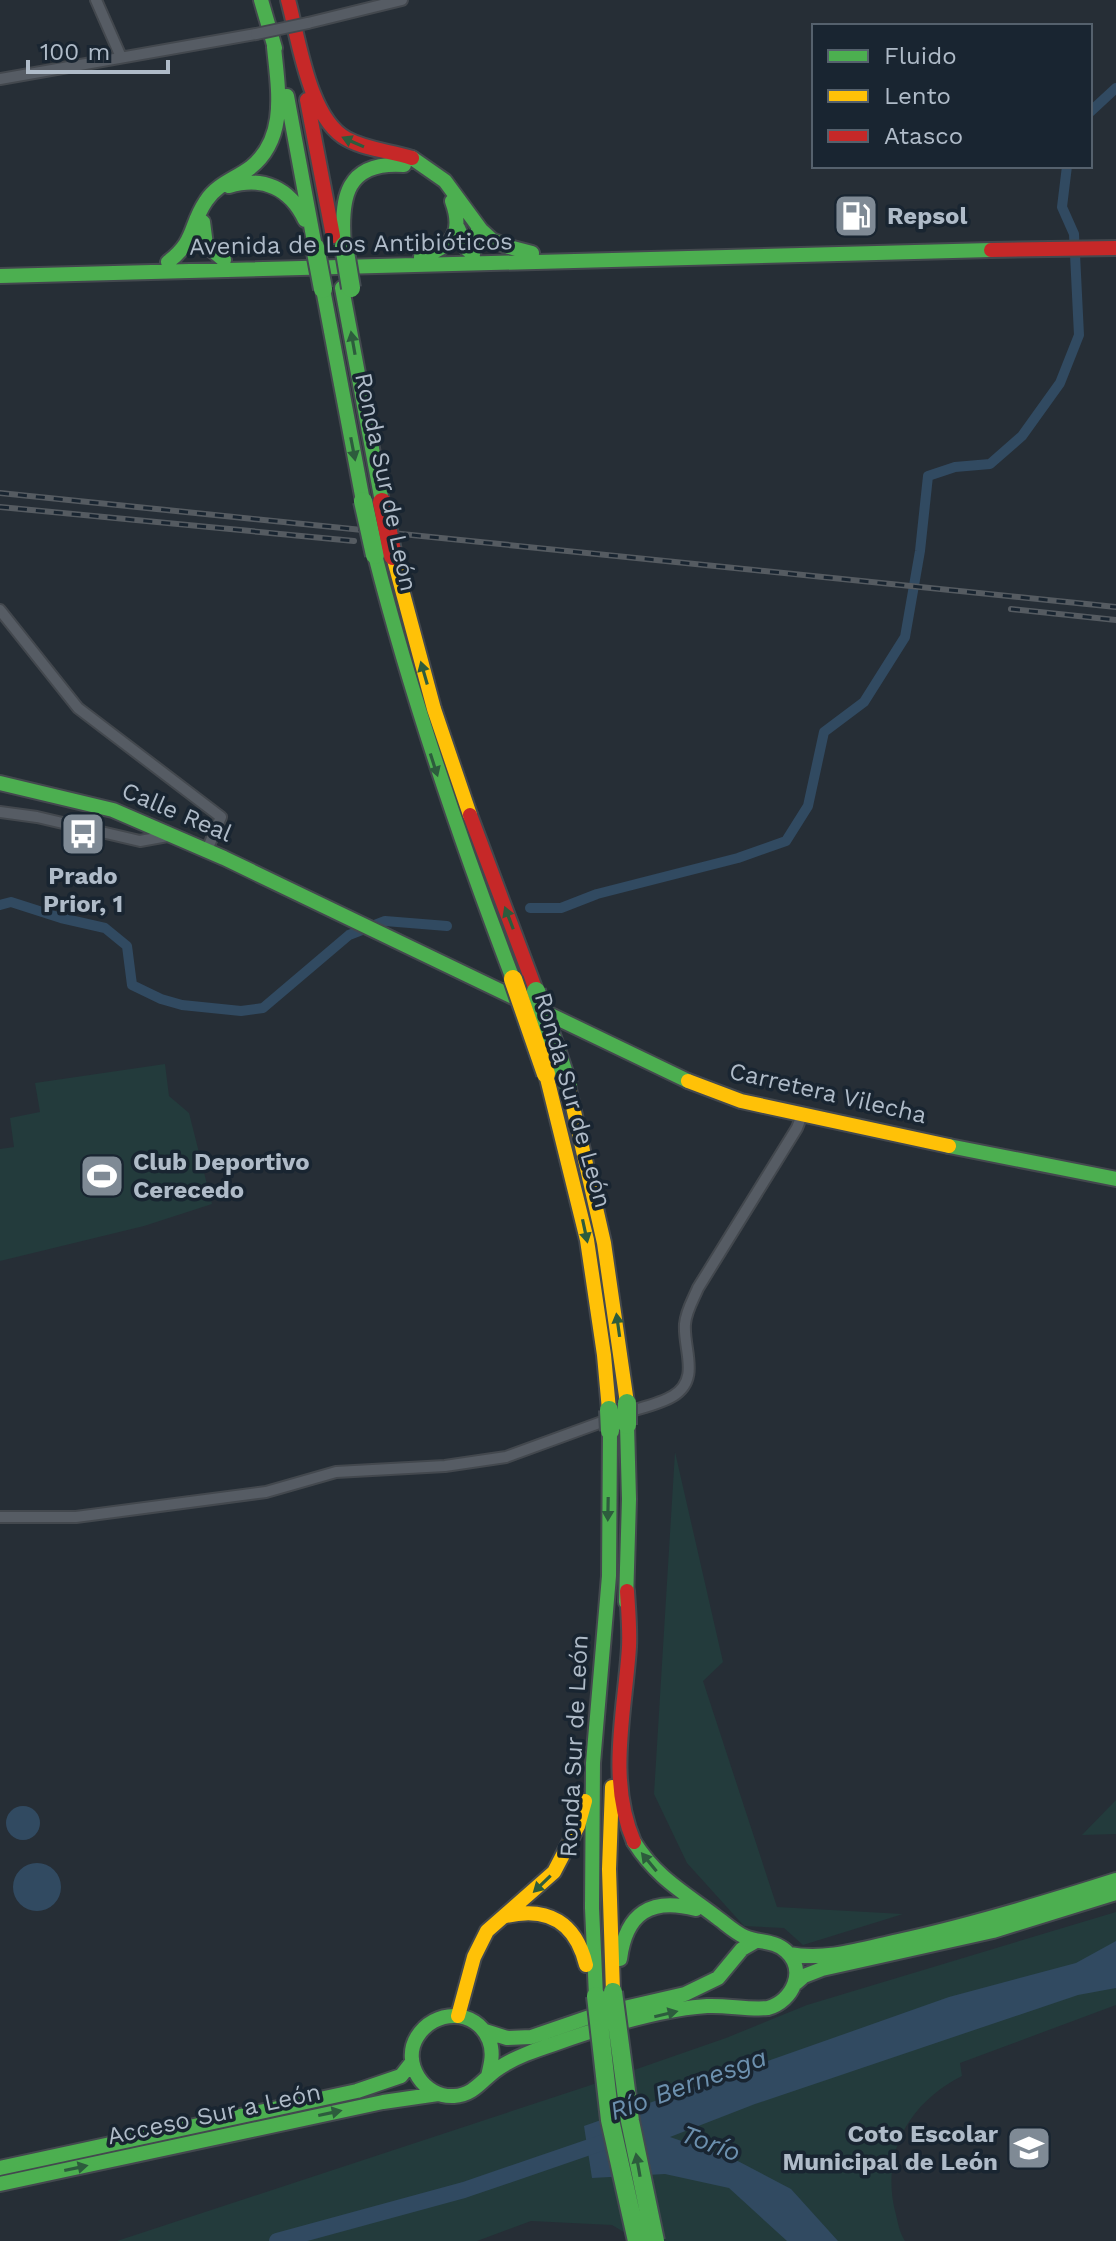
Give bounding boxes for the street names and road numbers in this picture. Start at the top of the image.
street label: Avenida de Los Antibióticos [189,227,513,261]
street label: Ronda Sur de León [349,370,423,594]
street label: Calle Real [118,776,237,848]
street label: Ronda Sur de León [529,989,617,1211]
street label: Carretera Vilecha [727,1057,929,1129]
street label: Ronda Sur de León [554,1634,594,1858]
street label: Acceso Sur a León [105,2078,323,2150]

